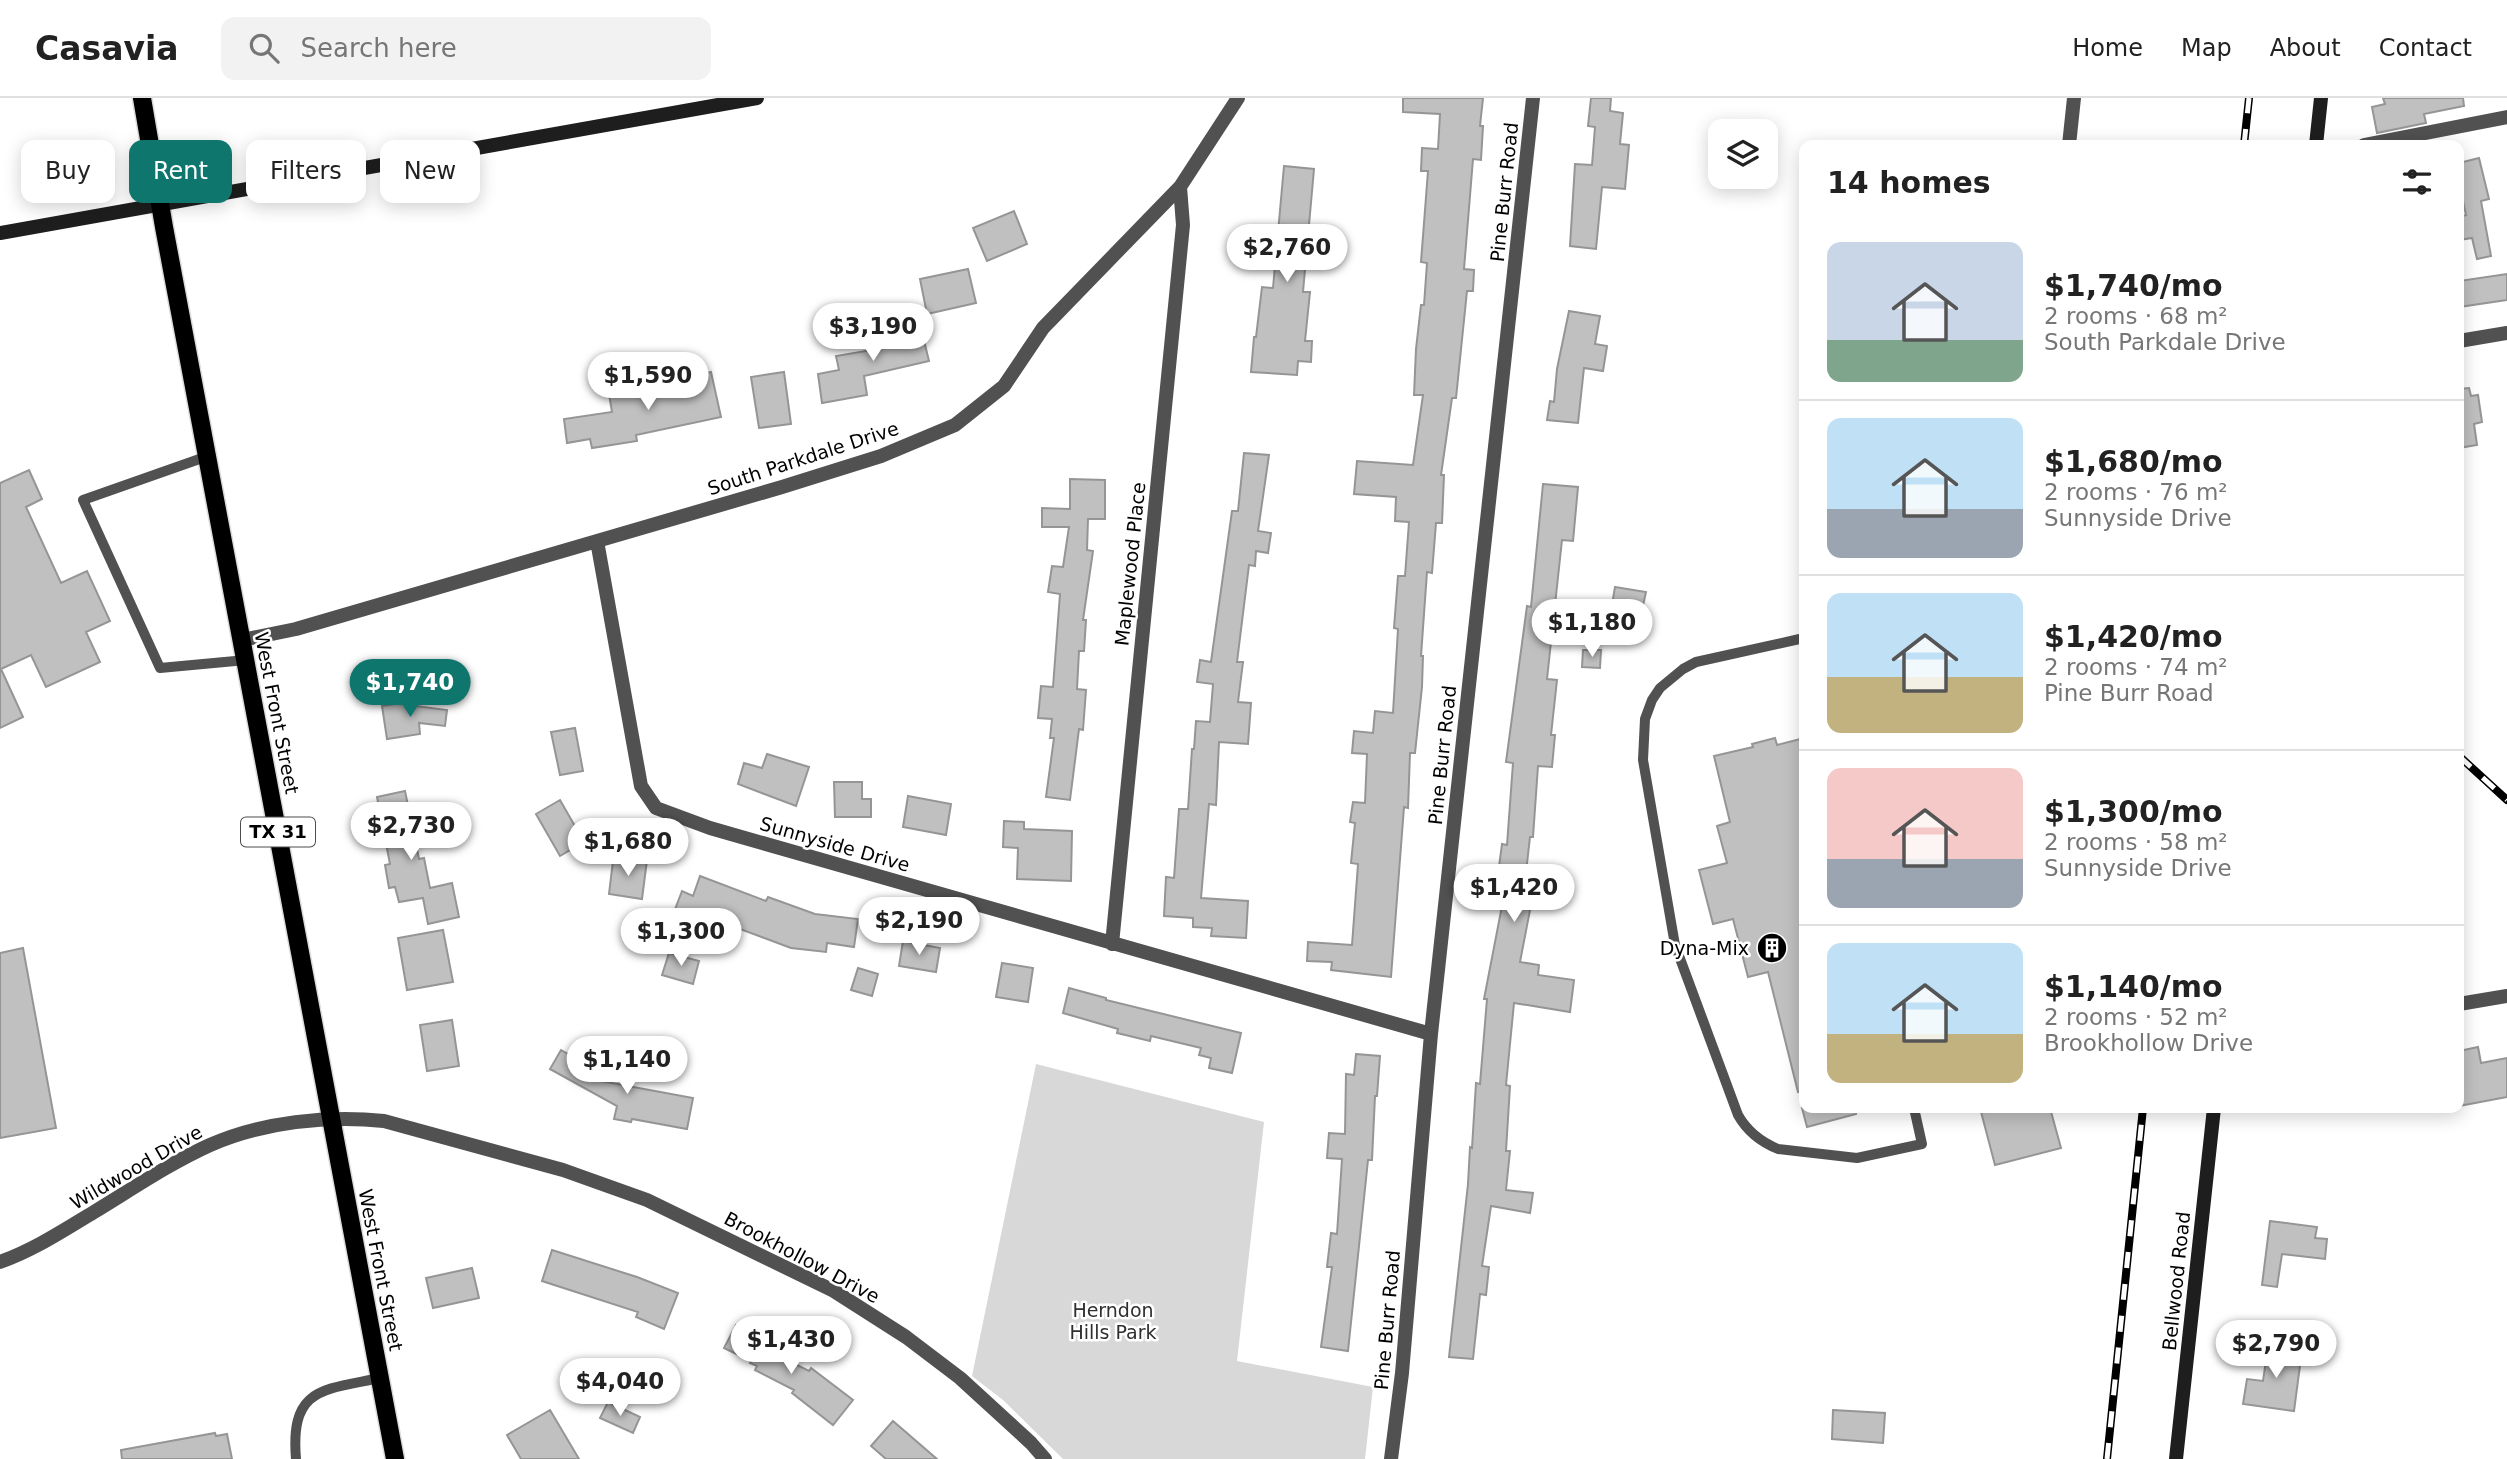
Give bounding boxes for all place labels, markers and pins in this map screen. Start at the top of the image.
pin: $2,760 [1230,225,1344,284]
pin: $3,190 [816,303,930,363]
pin: $1,590 [591,352,705,412]
pin: $1,180 [1535,600,1649,659]
pin: $1,740 [353,660,467,719]
pin: $2,730 [354,802,468,862]
pin: $1,680 [571,818,685,878]
pin: $1,420 [1457,864,1571,924]
pin: $2,190 [862,898,976,957]
pin: $1,300 [624,908,738,968]
building icon: Dyna-Mix [1755,931,1789,965]
place label: Dyna-Mix [1660,937,1749,959]
pin: $1,140 [570,1037,684,1096]
pin: $1,430 [734,1316,848,1376]
pin: $2,790 [2219,1320,2333,1380]
pin: $4,040 [563,1358,677,1418]

